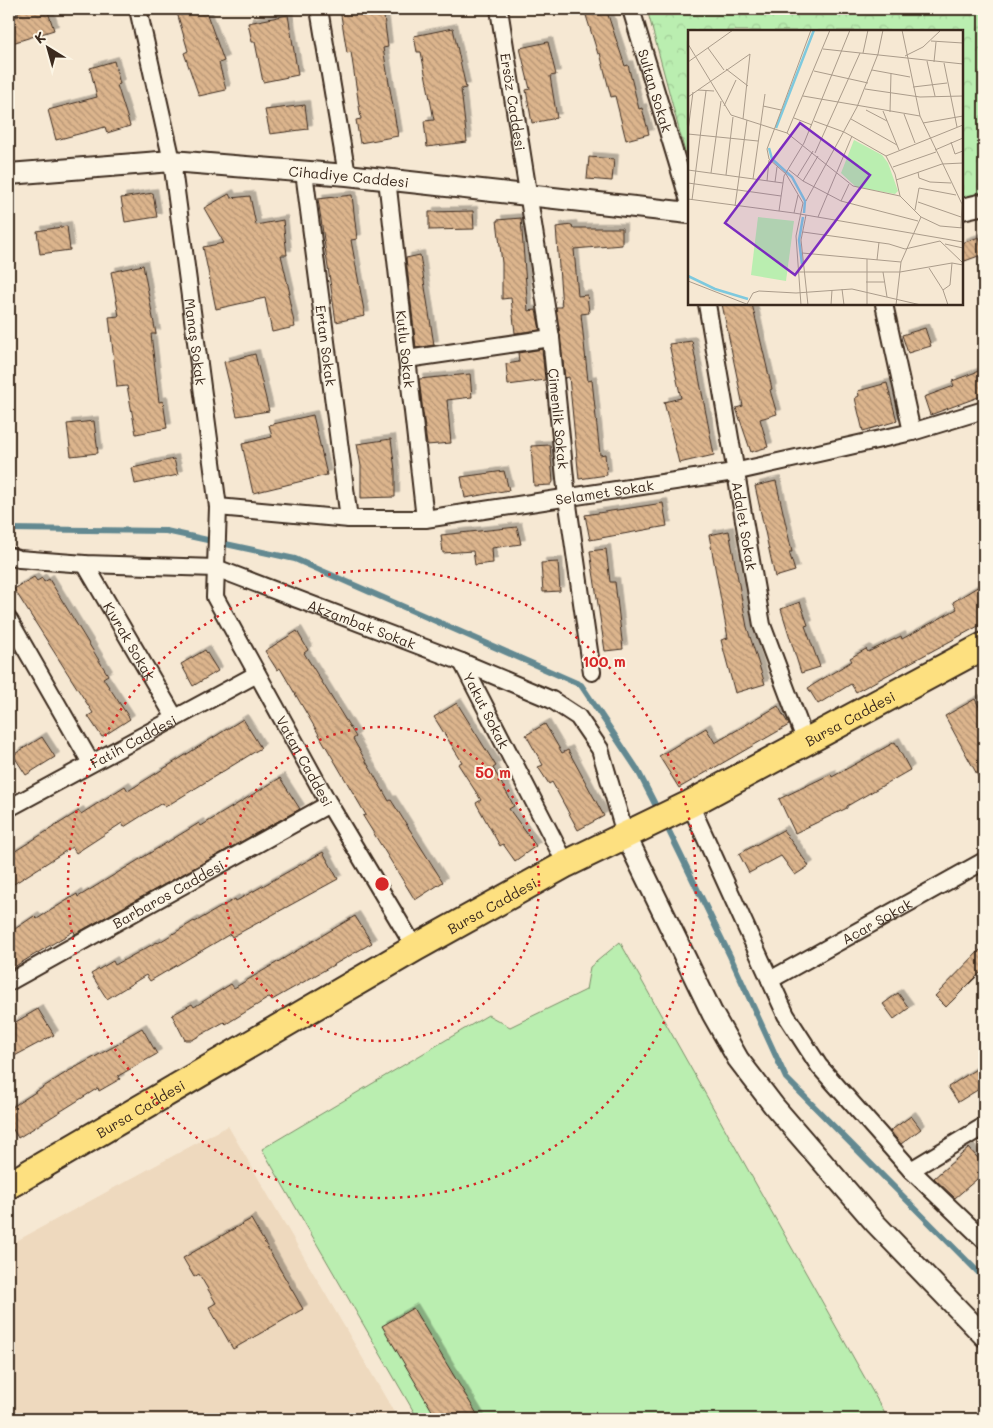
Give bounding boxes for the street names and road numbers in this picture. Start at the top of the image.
street label: Sultan Sokak [634,46,677,134]
street label: Ersöz Caddesi [497,52,531,152]
street label: Cihadiye Caddesi [288,161,410,191]
street label: Manaş Sokak [181,297,211,386]
street label: Ertan Sokak [312,304,341,387]
street label: Kutlu Sokak [392,309,420,389]
street label: Çimenlik Sokak [545,367,574,470]
street label: Selamet Sokak [554,475,655,509]
street label: Adalet Sokak [728,480,762,572]
street label: Akzambak Sokak [305,595,419,653]
street label: Kıvrak Sokak [100,598,160,684]
street label: Yakut Sokak [459,669,514,751]
street label: Bursa Caddesi [801,686,898,750]
street label: Fatih Caddesi [86,710,180,772]
street label: Vatan Caddesi [273,712,338,810]
street label: Barbaros Caddesi [109,855,227,932]
street label: Bursa Caddesi [444,873,540,938]
street label: Acar Sokak [838,893,915,948]
street label: Bursa Caddesi [92,1075,188,1142]

